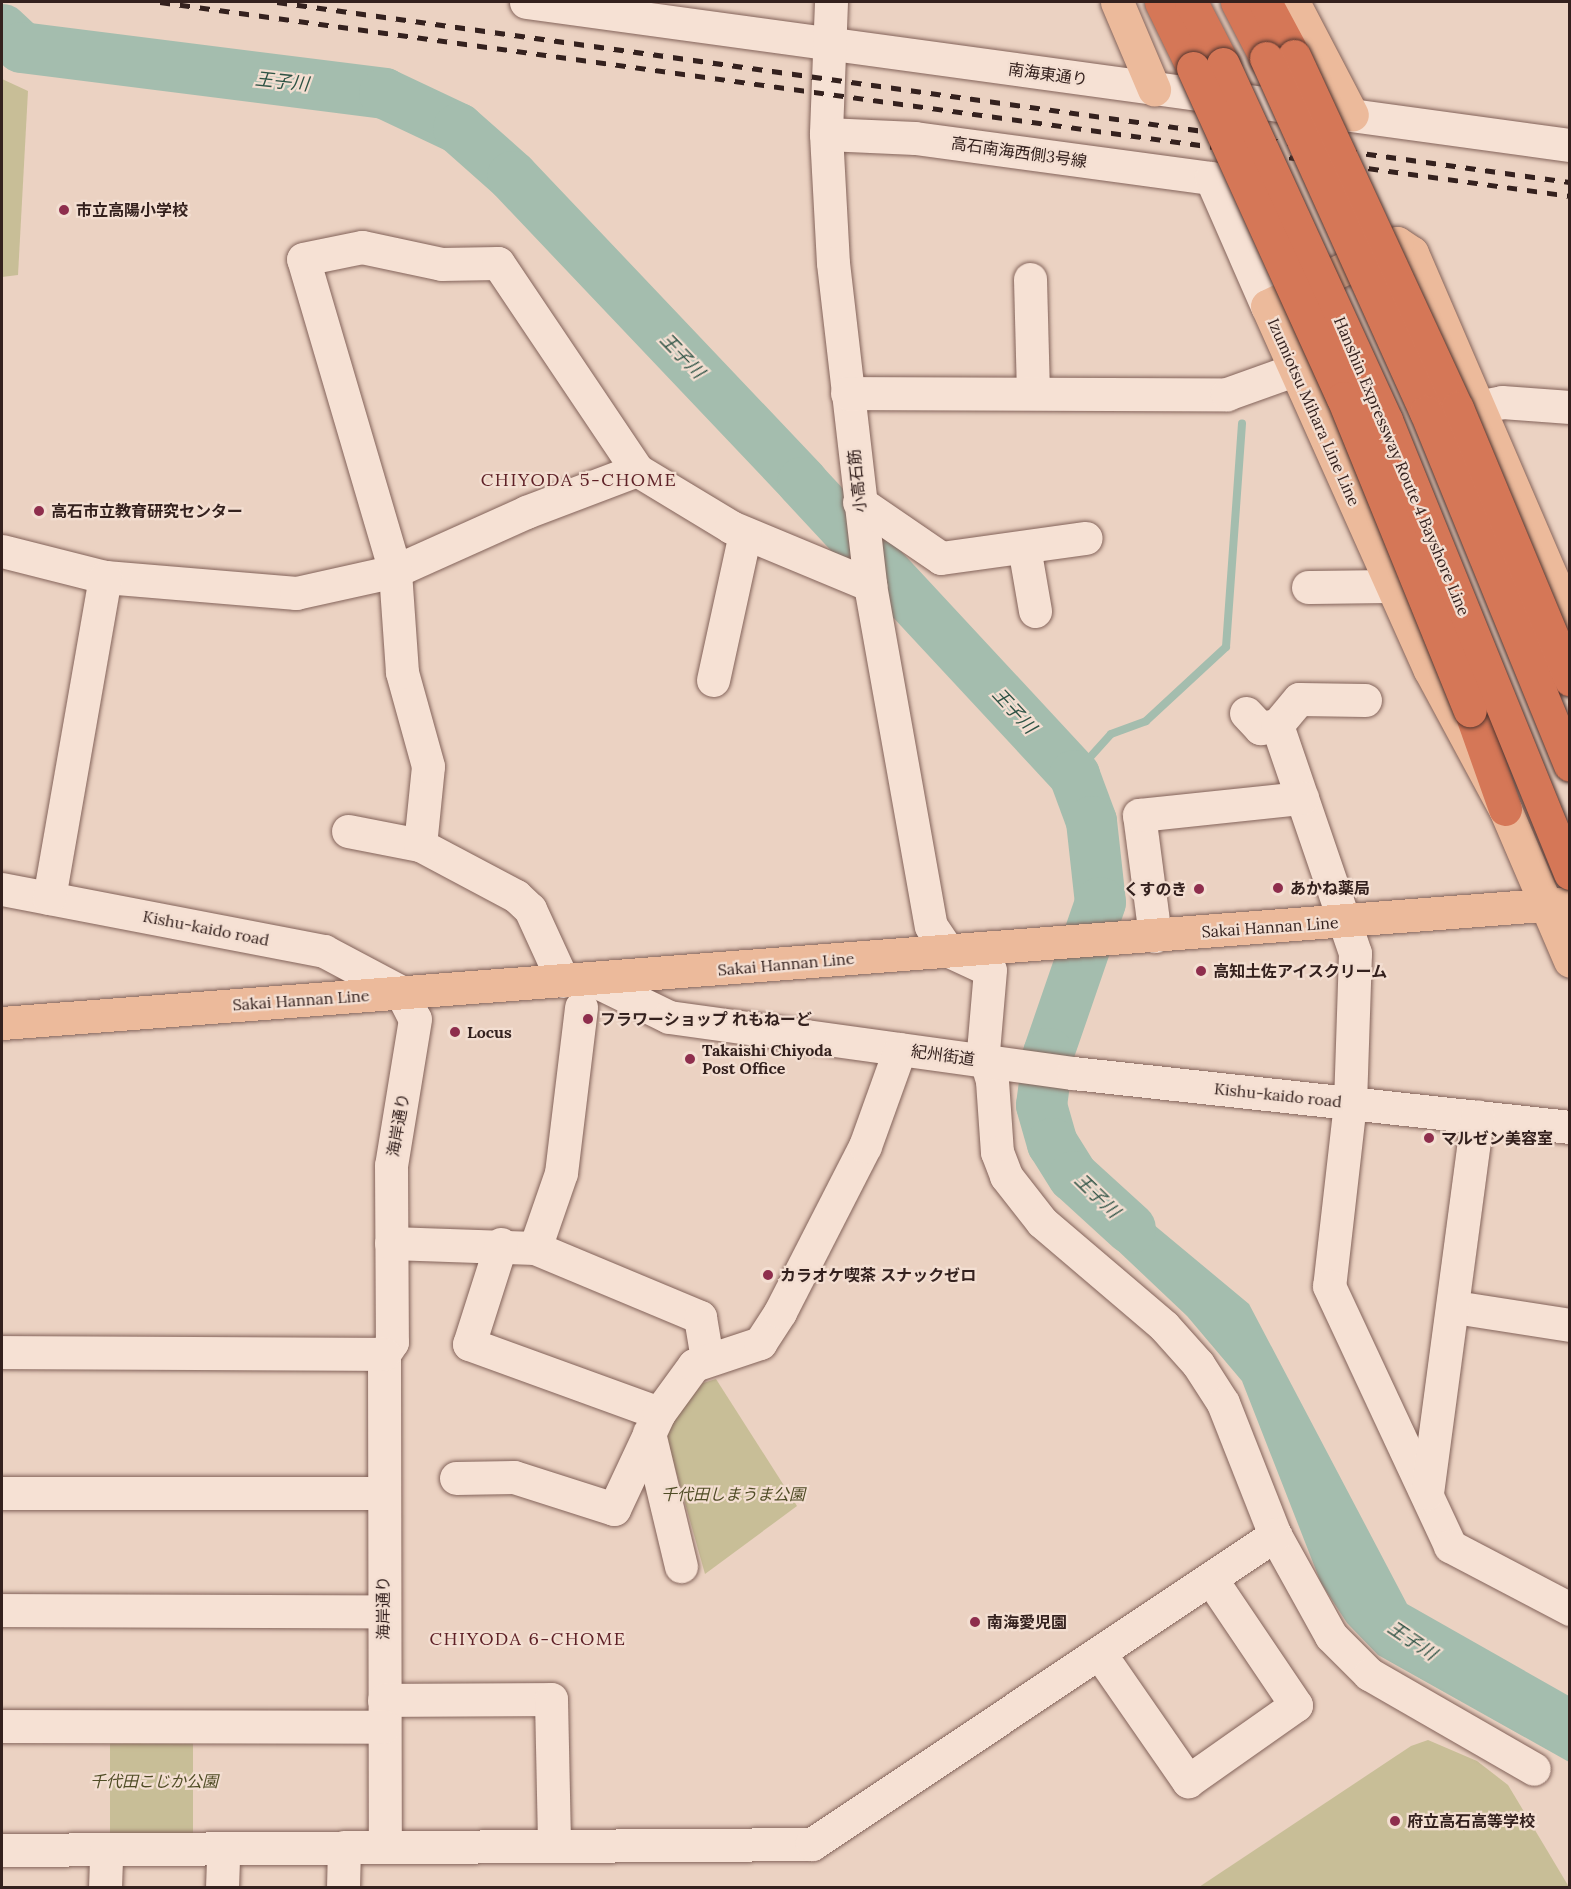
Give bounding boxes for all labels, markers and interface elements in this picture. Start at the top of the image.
street label: 南海東通り [1007,59,1089,89]
water label: 王子川 [254,68,310,96]
street label: 高石南海西側3号線 [950,133,1088,171]
place label: 市立高陽小学校 [76,200,188,220]
marker: 市立高陽小学校 [57,203,71,217]
street label: Hanshin Expressway Route 4 Bayshore Line [1330,314,1474,618]
street label: Izumiotsu Mihara Line Line [1264,315,1364,509]
water label: 王子川 [655,329,709,383]
street label: 小高石筋 [844,448,870,514]
district label: CHIYODA 5-CHOME [481,469,677,491]
place label: 高石市立教育研究センター [51,501,243,521]
marker: 高石市立教育研究センター [32,504,46,518]
water label: 王子川 [988,684,1040,738]
place label: あかね薬局 [1290,878,1370,898]
place label: くすのき [1123,879,1187,899]
marker: あかね薬局 [1271,881,1285,895]
marker: くすのき [1192,882,1206,896]
street label: Kishu-kaido road [141,906,271,950]
street label: Sakai Hannan Line [1201,913,1339,941]
street label: Sakai Hannan Line [717,948,855,980]
place label: 高知土佐アイスクリーム [1213,961,1389,981]
marker: 高知土佐アイスクリーム [1194,964,1208,978]
street label: Sakai Hannan Line [232,986,370,1014]
place label: フラワーショップ れもねーど [600,1009,812,1029]
marker: フラワーショップ れもねーど [581,1012,595,1026]
place label: Locus [467,1022,512,1042]
marker: Locus [448,1025,462,1039]
place label: Takaishi Chiyoda Post Office [702,1040,832,1078]
street label: 紀州街道 [910,1041,976,1069]
marker: Takaishi Chiyoda Post Office [683,1052,697,1066]
street label: Kishu-kaido road [1213,1079,1343,1111]
street label: 海岸通り [383,1092,413,1158]
place label: マルゼン美容室 [1441,1128,1553,1148]
marker: マルゼン美容室 [1422,1131,1436,1145]
water label: 王子川 [1070,1169,1124,1223]
place label: カラオケ喫茶 スナックゼロ [780,1265,976,1285]
marker: カラオケ喫茶 スナックゼロ [761,1268,775,1282]
park label: 千代田しまうま公園 [661,1484,805,1504]
street label: 海岸通り [373,1576,393,1640]
place label: 南海愛児園 [987,1612,1067,1632]
marker: 南海愛児園 [968,1615,982,1629]
water label: 王子川 [1384,1617,1440,1665]
district label: CHIYODA 6-CHOME [429,1628,627,1650]
park label: 千代田こじか公園 [90,1771,218,1791]
place label: 府立高石高等学校 [1407,1811,1535,1831]
marker: 府立高石高等学校 [1388,1814,1402,1828]

